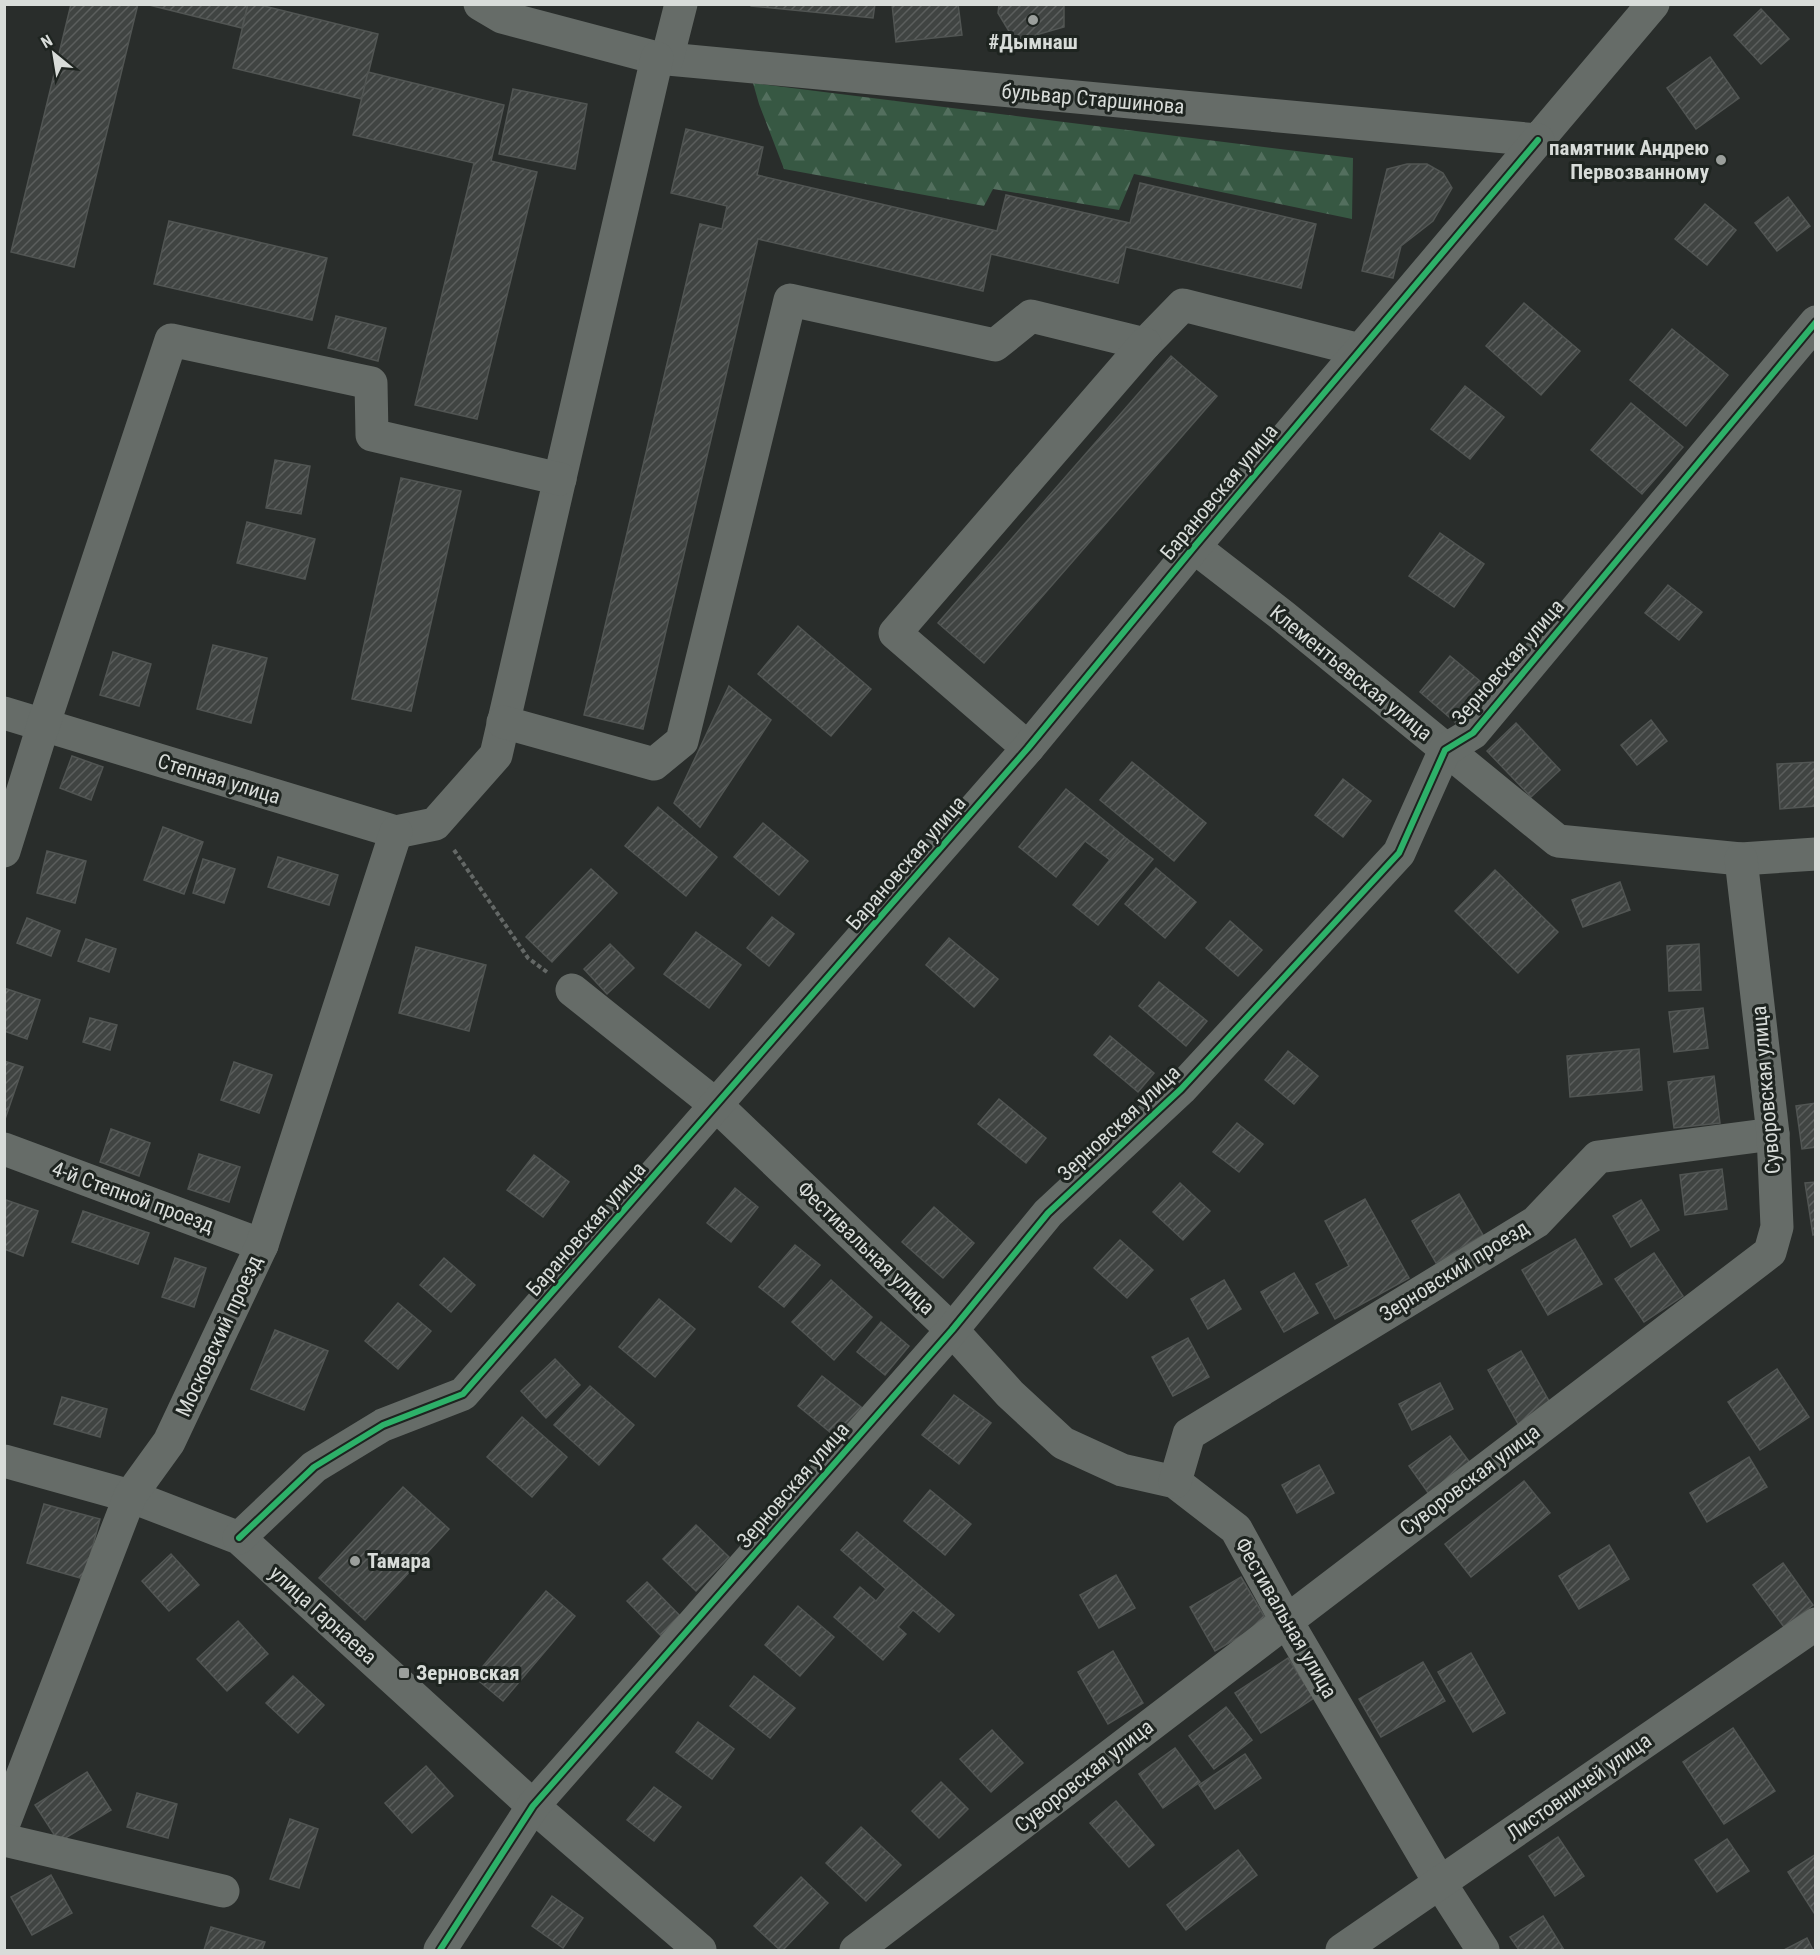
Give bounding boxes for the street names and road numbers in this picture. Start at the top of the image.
street label: бульвар Старшинова [1001,79,1185,119]
street label: Барановская улица [1155,419,1283,565]
street label: Зерновская улица [1447,594,1569,730]
street label: Клементьевская улица [1265,600,1437,746]
street label: Степная улица [155,749,283,809]
street label: Барановская улица [841,791,971,935]
street label: Суворовская улица [1747,1005,1785,1175]
street label: Зерновская улица [1053,1060,1185,1186]
street label: 4-й Степной проезд [49,1157,217,1237]
street label: Барановская улица [521,1157,651,1301]
street label: Фестивальная улица [792,1176,940,1320]
street label: Зерновский проезд [1375,1216,1533,1326]
street label: Московский проезд [171,1252,267,1420]
street label: Зерновская улица [732,1417,854,1553]
street label: Суворовская улица [1395,1420,1545,1540]
street label: Фестивальная улица [1230,1533,1342,1703]
street label: улица Гарнаева [265,1561,381,1669]
street label: Суворовская улица [1010,1715,1158,1837]
street label: Листовничей улица [1502,1728,1656,1846]

